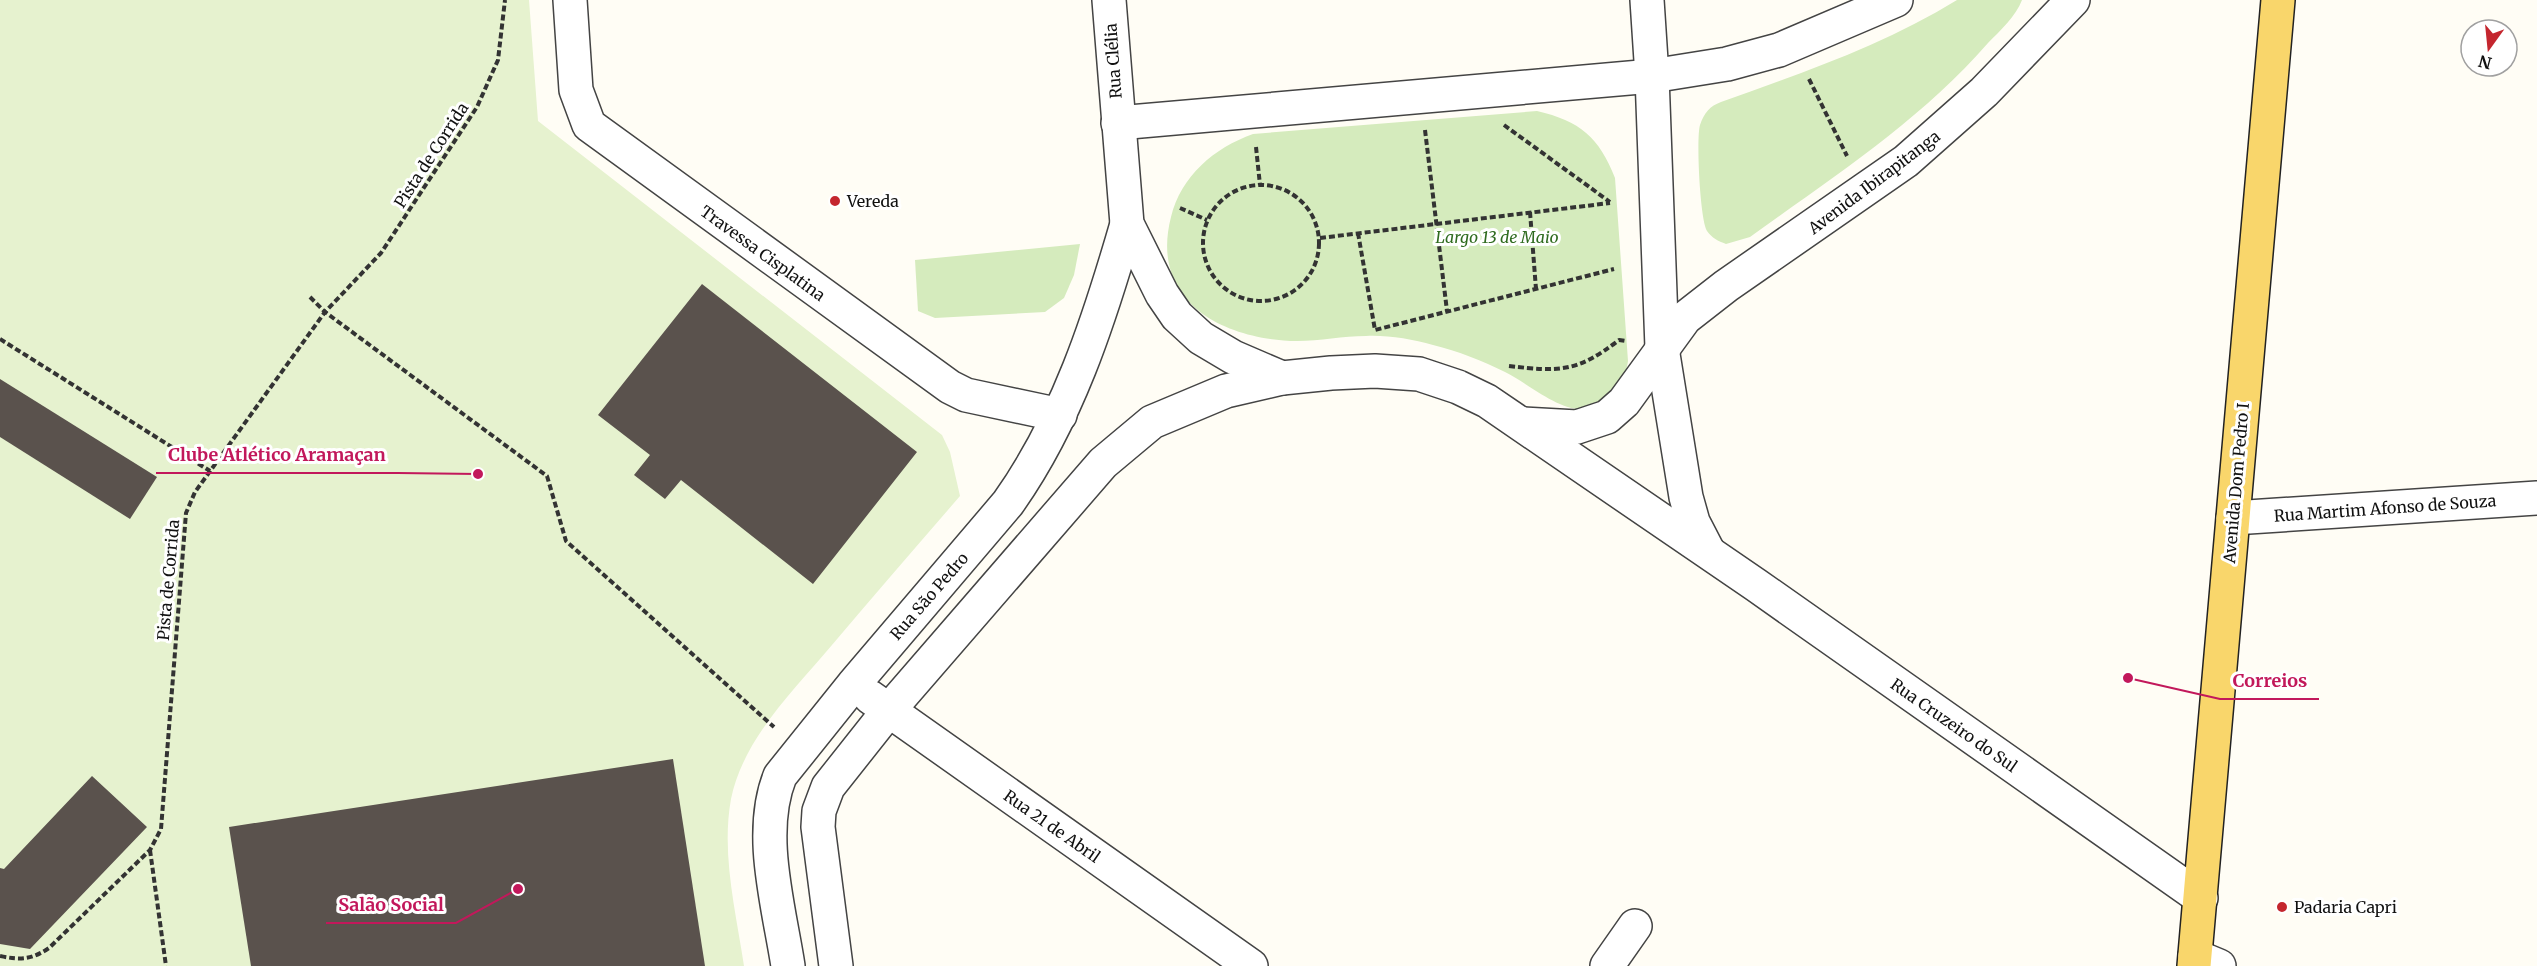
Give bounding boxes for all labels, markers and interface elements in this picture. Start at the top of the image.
north arrow [2459,18,2519,78]
street label: Rua Clélia [1100,22,1126,99]
text: N [2476,51,2494,74]
street label: Pista de Corrida [390,98,473,211]
street label: Avenida Ibirapitanga [1803,126,1944,239]
place label: Vereda [846,191,899,211]
marker: Vereda [828,194,842,208]
street label: Travessa Cisplatina [697,201,830,305]
park label: Largo 13 de Maio [1435,227,1559,247]
street label: Avenida Dom Pedro I [2219,402,2253,565]
callout: Clube Atlético Aramaçan [156,437,398,473]
text: Clube Atlético Aramaçan [168,443,386,466]
street label: Rua Martim Afonso de Souza [2273,490,2497,526]
street label: Pista de Corrida [153,518,183,641]
street label: Rua São Pedro [886,548,972,644]
callout: Correios [2220,663,2319,699]
text: Correios [2233,669,2307,692]
street label: Rua Cruzeiro do Sul [1887,674,2021,776]
street label: Rua 21 de Abril [1000,785,1104,867]
callout: Salão Social [326,887,456,923]
text: Salão Social [338,893,444,916]
place label: Padaria Capri [2294,897,2397,917]
marker: Padaria Capri [2275,900,2289,914]

